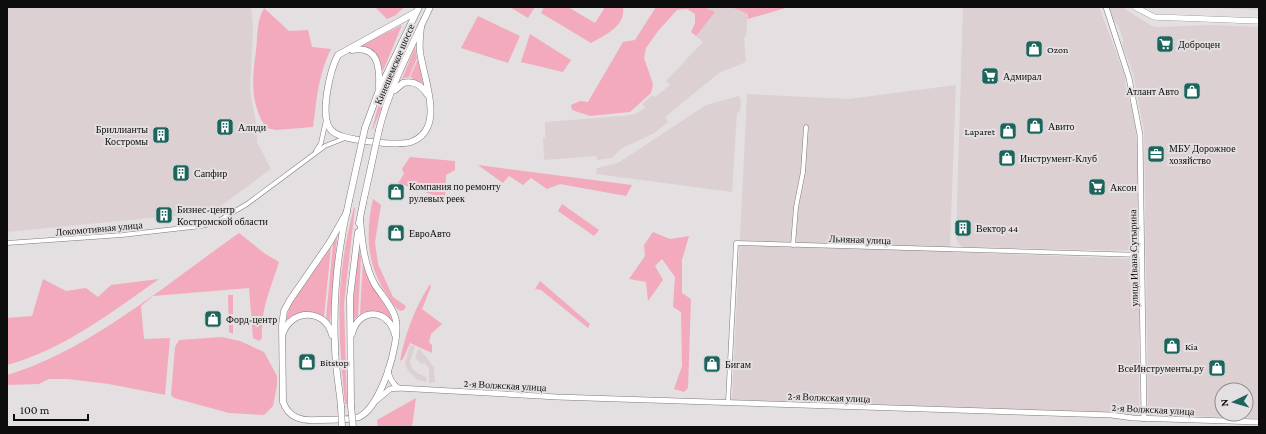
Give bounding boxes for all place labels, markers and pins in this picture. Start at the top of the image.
supermarket icon: Доброцен [1155,34,1175,54]
shop icon: Ozon [1024,39,1044,59]
place label: Доброцен [1178,39,1221,50]
place label: Ozon [1047,44,1069,55]
supermarket icon: Адмирал [980,66,1000,86]
place label: Адмирал [1003,71,1042,82]
shop icon: Атлант Авто [1182,81,1202,101]
place label: Атлант Авто [1126,86,1179,97]
shop icon: Авито [1025,116,1045,136]
building icon: Алиди [215,117,235,137]
shop icon: Laparet [998,121,1018,141]
place label: Авито [1048,121,1075,132]
place label: Алиди [238,122,267,133]
place label: Бриллианты Костромы [96,124,148,147]
building icon: Бриллианты Костромы [151,125,171,145]
place label: Laparet [964,126,996,137]
place label: МБУ Дорожное хозяйство [1169,143,1236,166]
office icon: МБУ Дорожное хозяйство [1146,144,1166,164]
shop icon: Инструмент-Клуб [997,148,1017,168]
place label: Инструмент-Клуб [1020,153,1097,164]
building icon: Сапфир [171,163,191,183]
place label: Сапфир [194,168,227,179]
supermarket icon: Аксон [1087,177,1107,197]
place label: Компания по ремонту рулевых реек [409,181,501,204]
shop icon: Компания по ремонту рулевых реек [386,182,406,202]
place label: Аксон [1110,182,1137,193]
place label: Бизнес-центр Костромской области [177,204,269,227]
building icon: Бизнес-центр Костромской области [154,205,174,225]
building icon: Вектор 44 [953,218,973,238]
shop icon: ЕвроАвто [386,223,406,243]
place label: Вектор 44 [976,223,1018,234]
place label: ЕвроАвто [409,228,451,239]
shop icon: Форд-центр [203,309,223,329]
place label: Форд-центр [226,314,277,325]
shop icon: Kia [1162,336,1182,356]
place label: Kia [1185,341,1198,352]
shop icon: Bitstop [297,352,317,372]
shop icon: Бигам [702,354,722,374]
place label: Bitstop [320,357,349,368]
shop icon: ВсеИнструменты.ру [1207,358,1227,378]
place label: Бигам [725,359,752,370]
place label: ВсеИнструменты.ру [1118,363,1204,374]

